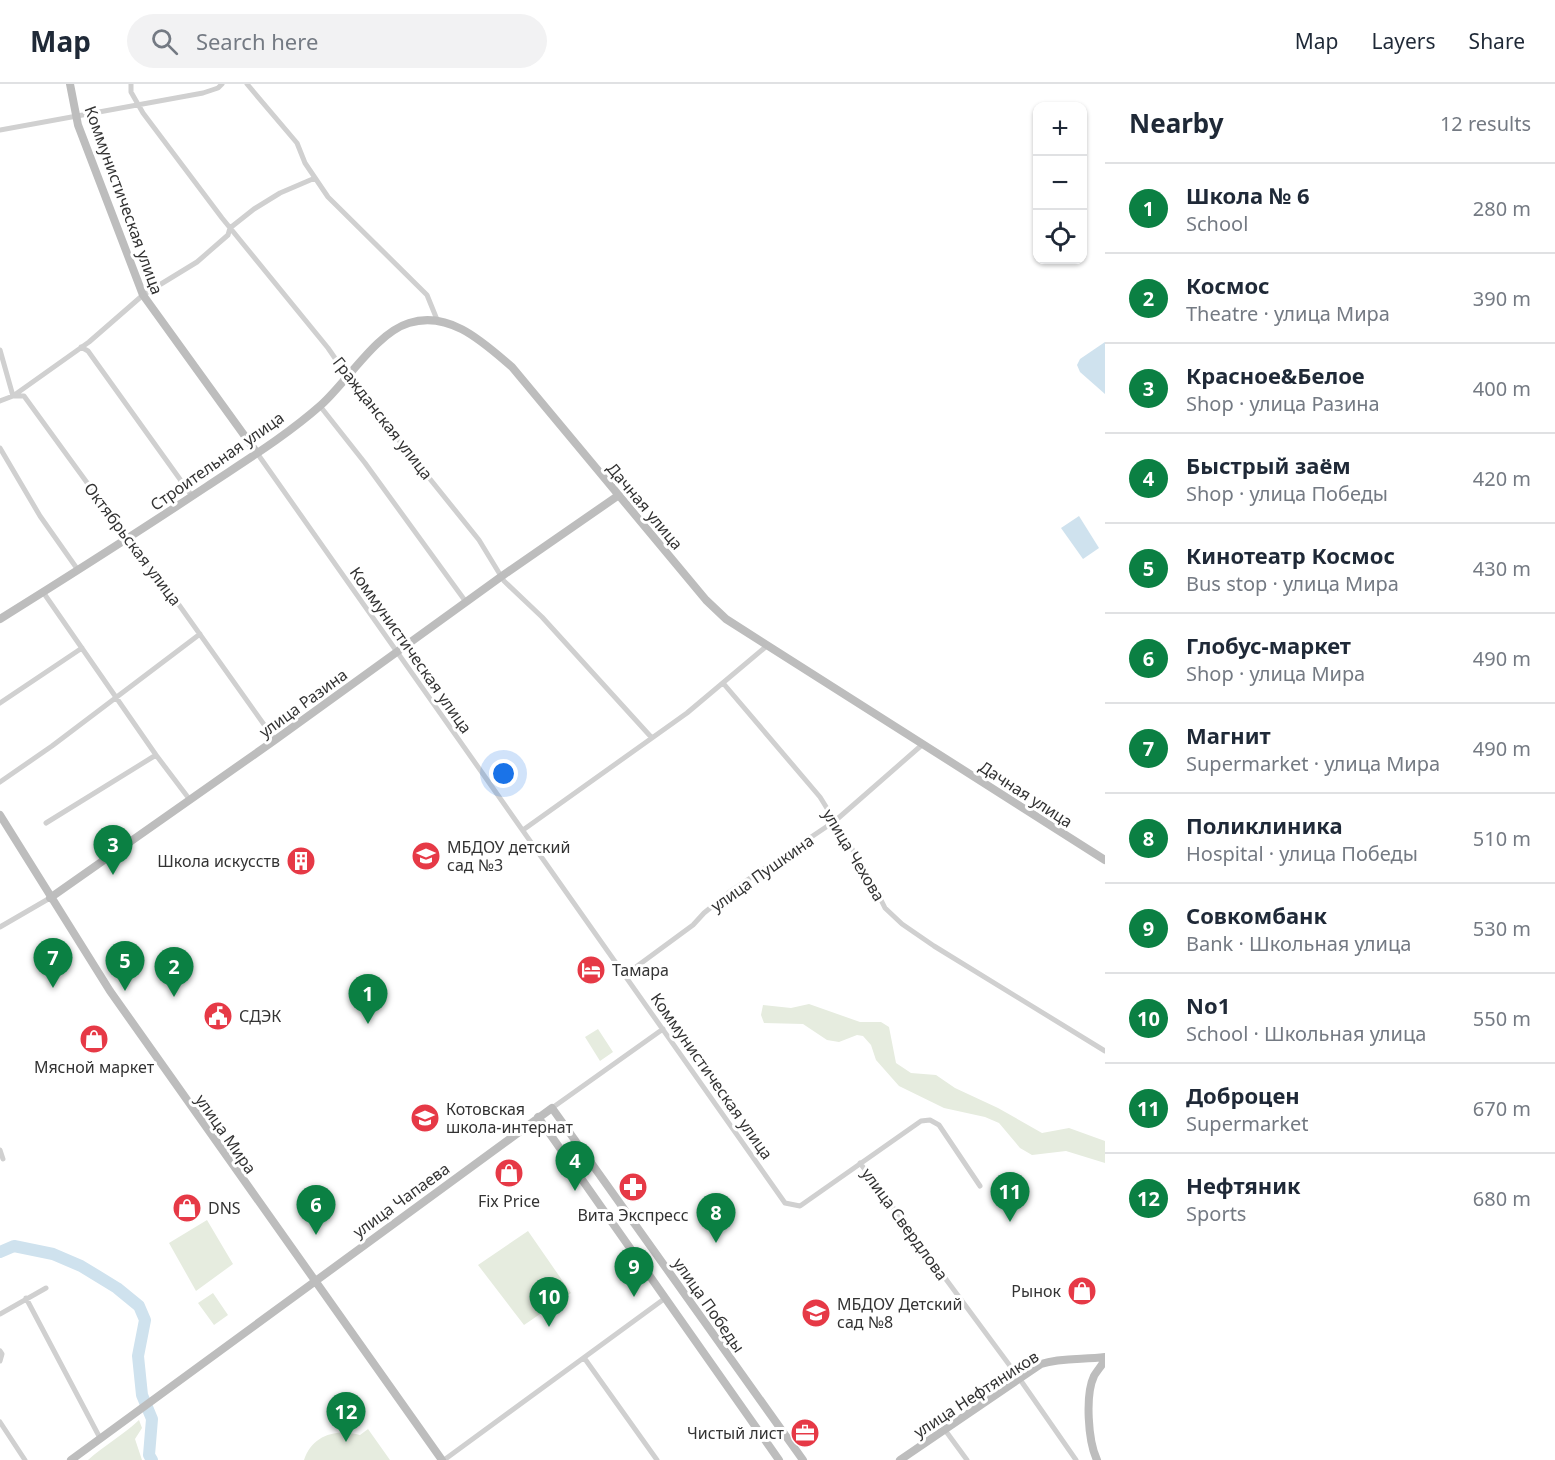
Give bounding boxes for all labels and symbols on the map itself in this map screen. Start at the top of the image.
street label: Коммунистическая улица [80,103,168,297]
street label: Гражданская улица [328,352,438,484]
street label: Строительная улица [146,407,288,515]
street label: Дачная улица [602,458,688,554]
street label: Октябрьская улица [79,478,187,610]
street label: Коммунистическая улица [345,562,477,738]
street label: улица Разина [254,663,352,743]
street label: Дачная улица [975,756,1077,832]
your location [489,759,518,788]
street label: улица Чехова [818,805,890,905]
pin: 3 [94,826,132,875]
street label: улица Пушкина [706,829,818,917]
place label: МБДОУ детский сад №3 [447,836,570,876]
school or university icon: МБДОУ детский сад №3 [410,840,442,872]
building icon: Школа искусств [285,845,317,877]
place label: Школа искусств [157,850,280,872]
pin: 7 [34,938,72,988]
pin: 5 [106,942,144,991]
pin: 2 [154,948,194,997]
hotel icon: Тамара [575,954,607,986]
place label: Тамара [612,959,669,981]
pin: 1 [348,974,388,1024]
street label: Коммунистическая улица [646,988,778,1164]
public building icon: СДЭК [202,1000,234,1032]
place label: СДЭК [239,1005,281,1027]
shop icon: Мясной маркет [78,1023,110,1055]
place label: Мясной маркет [34,1056,155,1078]
street label: улица Мира [190,1090,262,1178]
place label: Котовская школа-интернат [446,1098,574,1138]
school or university icon: Котовская школа-интернат [409,1102,441,1134]
pin: 4 [556,1142,594,1191]
street label: улица Чапаева [348,1157,454,1243]
shop icon: Fix Price [493,1157,525,1189]
street label: улица Свердлова [857,1163,953,1285]
pharmacy icon: Вита Экспресс [617,1171,649,1203]
pin: 11 [990,1172,1030,1222]
pin: 6 [296,1186,336,1235]
place label: Fix Price [478,1190,540,1212]
shop icon: DNS [171,1192,203,1224]
pin: 8 [696,1194,736,1243]
place label: DNS [208,1197,241,1219]
place label: Вита Экспресс [577,1204,689,1226]
pin: 9 [614,1248,654,1297]
street label: улица Победы [668,1253,750,1357]
shop icon: Рынок [1066,1275,1098,1307]
pin: 10 [530,1278,568,1327]
place label: Рынок [1011,1280,1061,1302]
place label: МБДОУ Детский сад №8 [837,1293,962,1333]
school or university icon: МБДОУ Детский сад №8 [800,1297,832,1329]
street label: улица Нефтяников [909,1345,1043,1443]
pin: 12 [326,1392,366,1442]
office icon: Чистый лист [789,1417,821,1449]
place label: Чистый лист [687,1422,785,1444]

